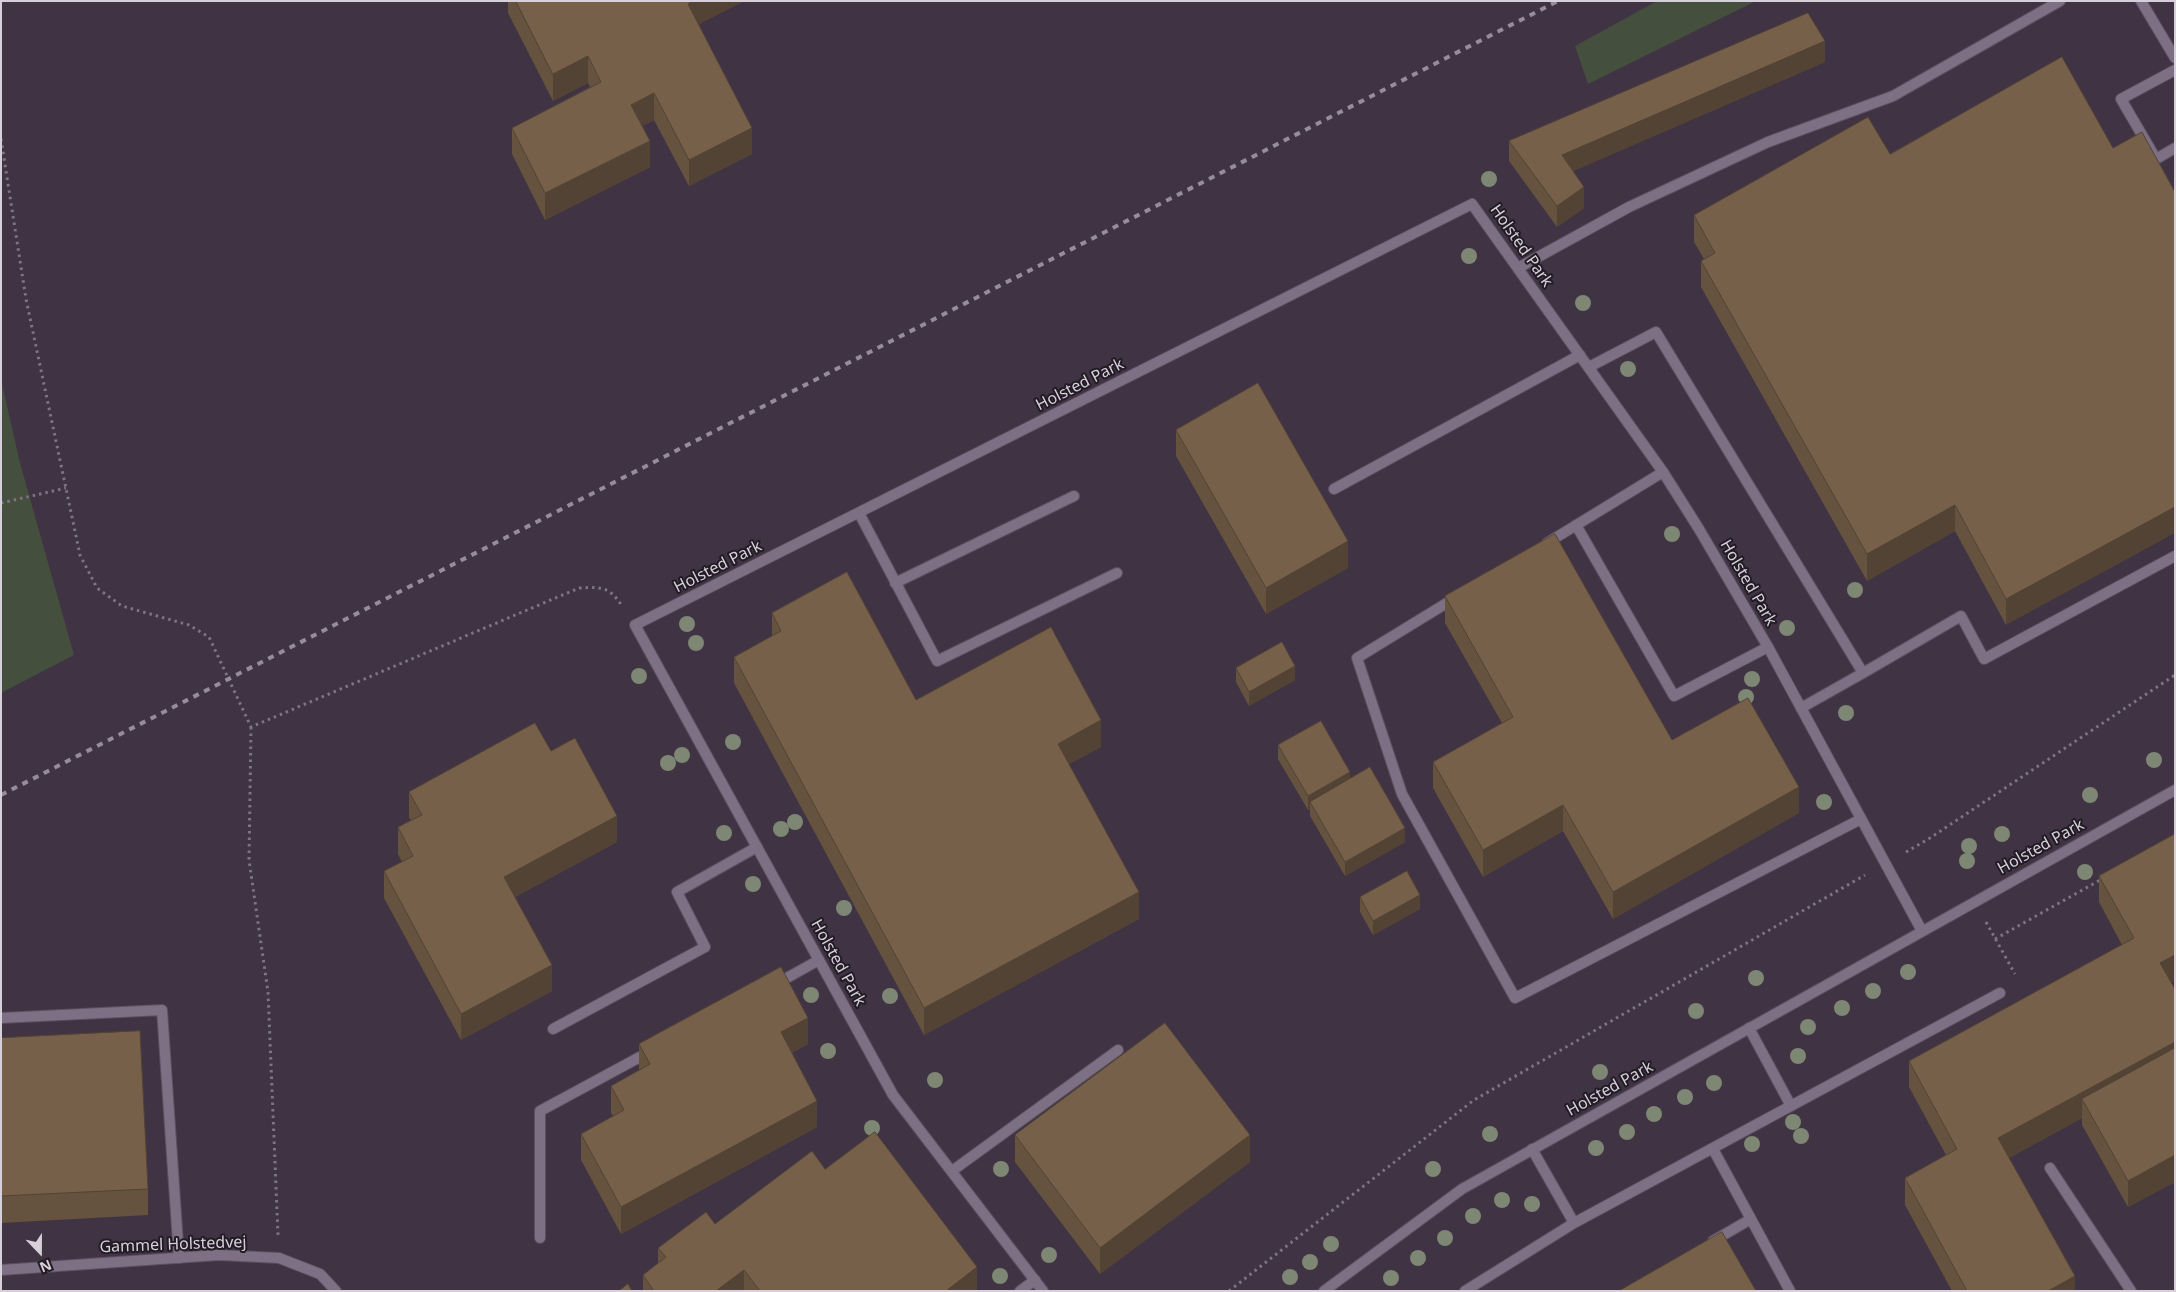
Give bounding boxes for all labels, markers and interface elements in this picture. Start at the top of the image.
street label: Holsted Park [1486,201,1556,291]
street label: Holsted Park [1033,355,1127,415]
street label: Holsted Park [671,537,765,597]
street label: Holsted Park [1716,537,1780,629]
street label: Holsted Park [1994,815,2088,879]
street label: Holsted Park [806,916,870,1010]
street label: Holsted Park [1563,1057,1657,1121]
north arrow [15,1227,65,1277]
street label: Gammel Holstedvej [99,1233,247,1257]
text: N [37,1255,55,1277]

